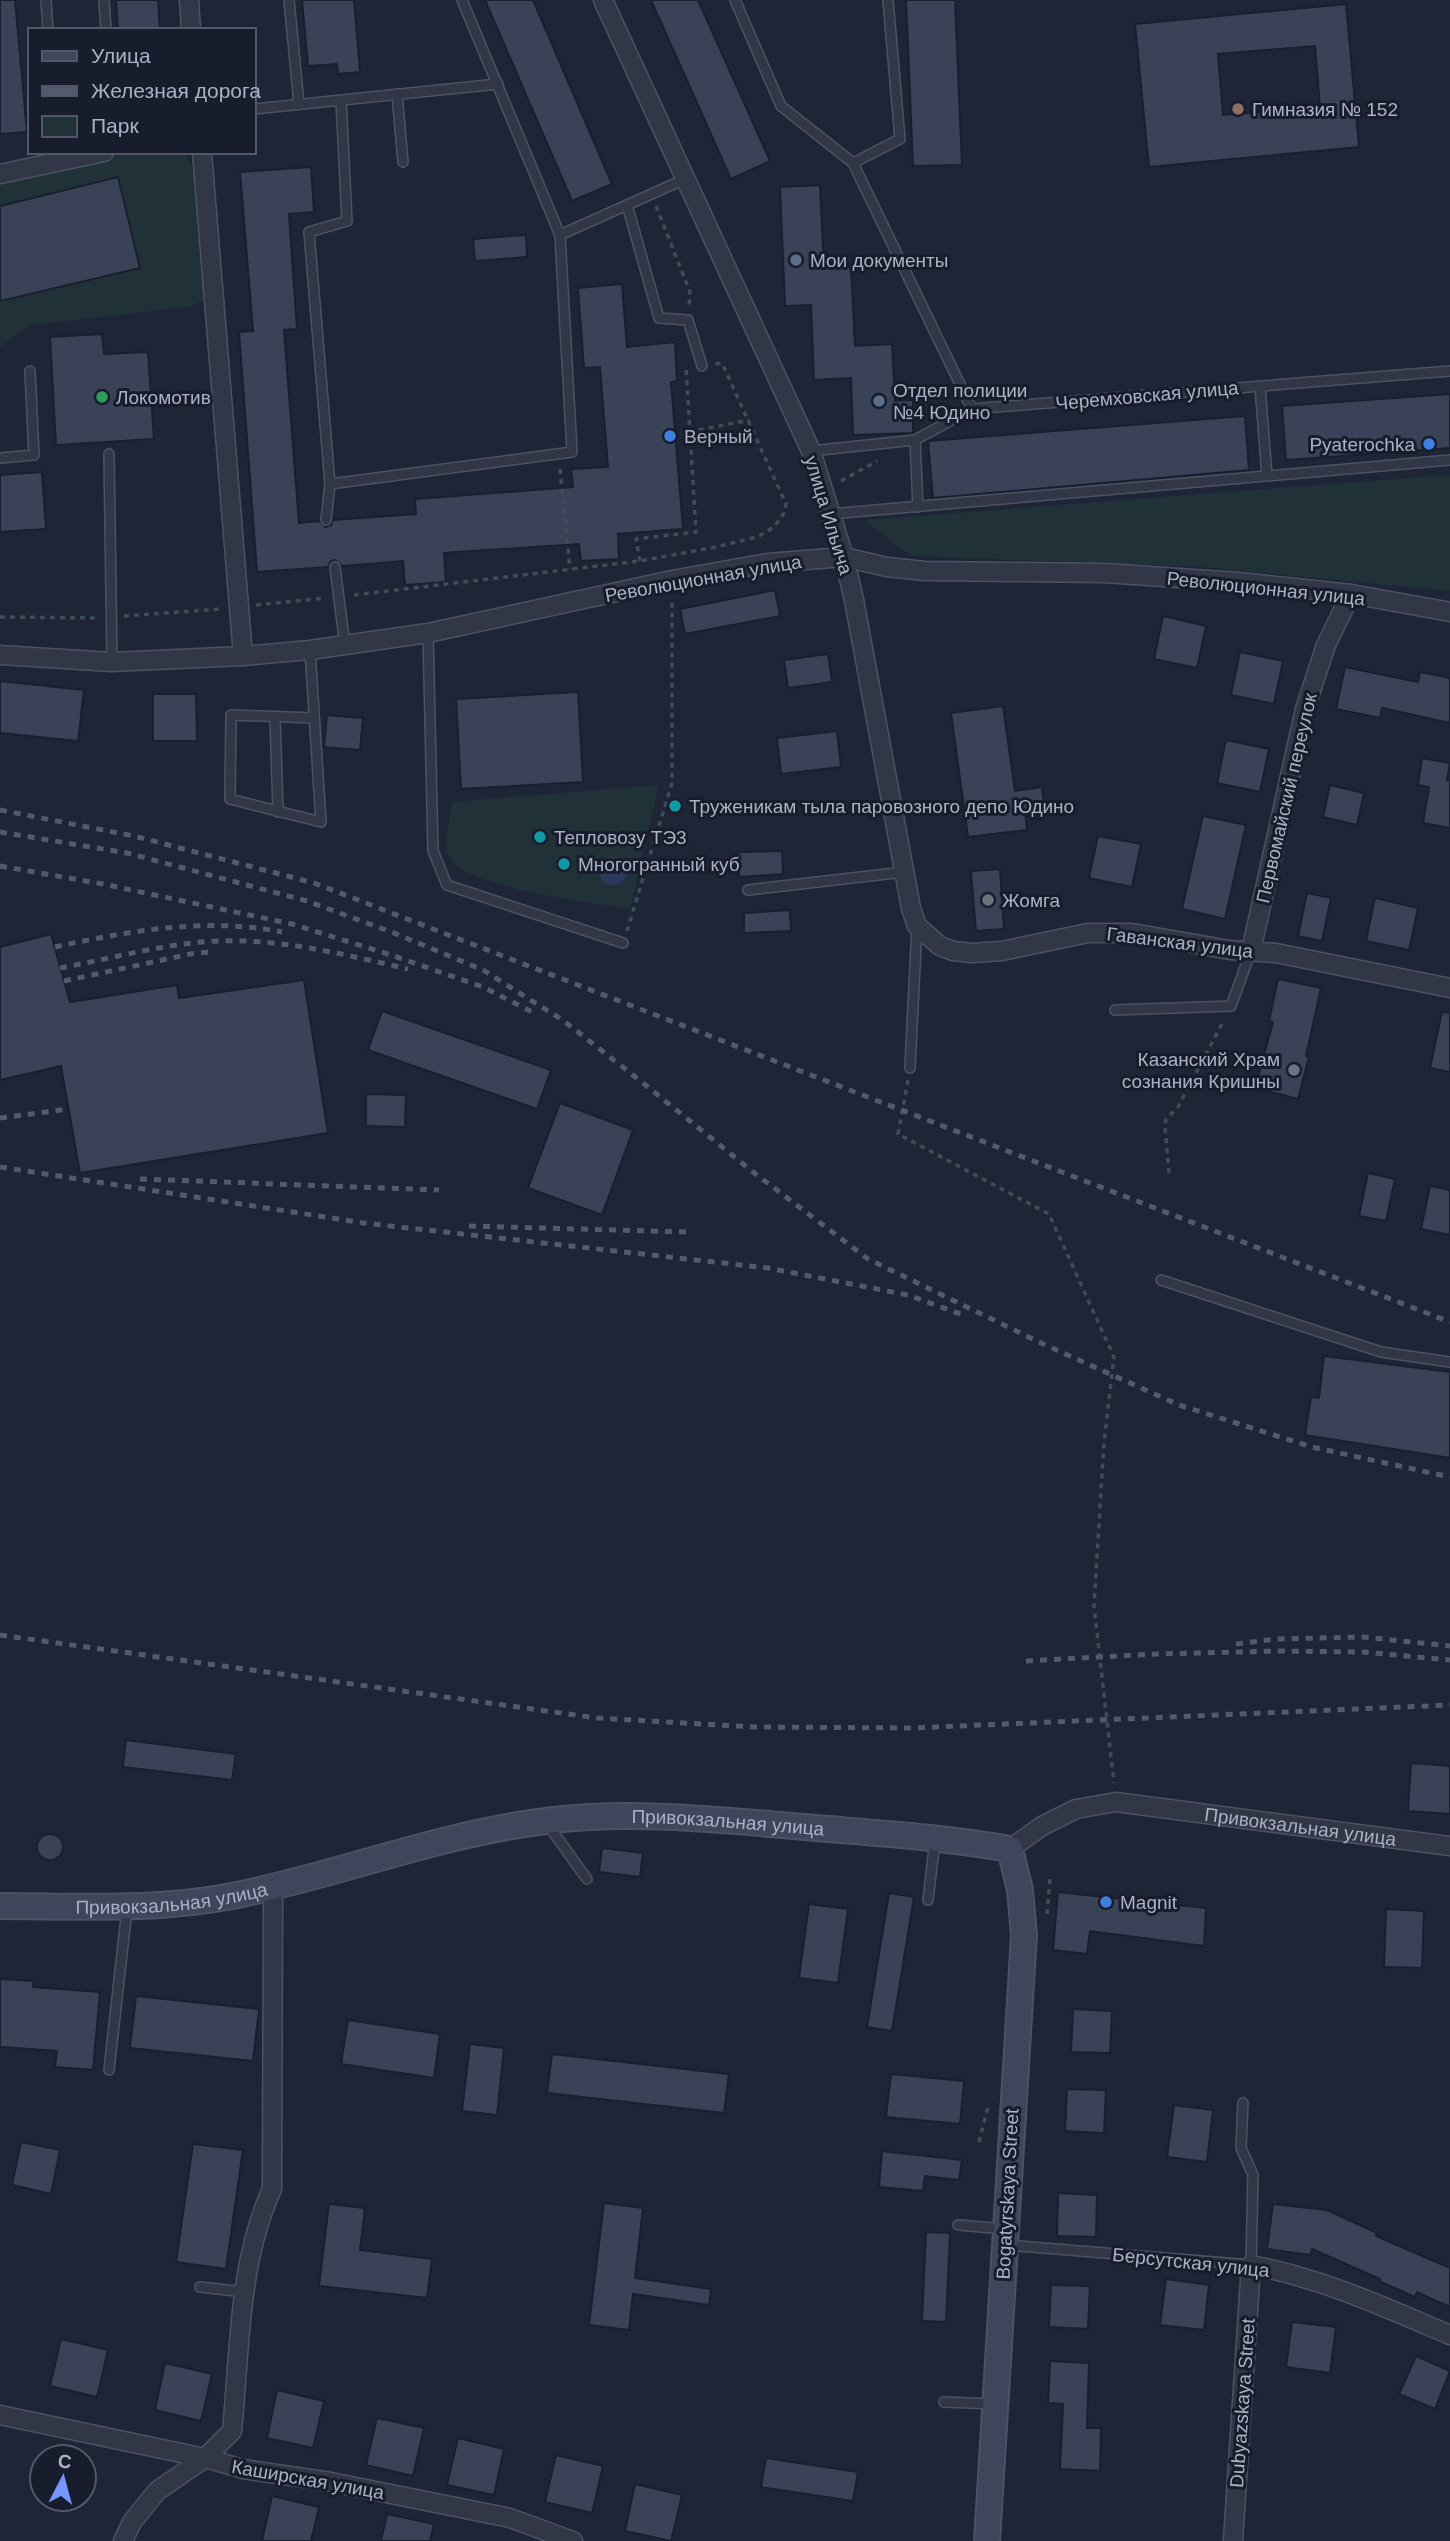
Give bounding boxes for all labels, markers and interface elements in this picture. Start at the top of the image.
legend [28,28,256,154]
text: Улица [91,44,151,67]
text: Железная дорога [91,79,261,102]
place label: Гимназия № 152 [1252,99,1398,120]
marker: Гимназия № 152 [1230,101,1246,117]
text: Парк [91,114,139,137]
place label: Мои документы [810,250,948,271]
marker: Мои документы [788,252,804,268]
street label: Черемховская улица [1055,377,1240,414]
place label: Отдел полиции №4 Юдино [893,380,1027,423]
place label: Локомотив [116,387,211,408]
marker: Локомотив [94,389,110,405]
marker: Отдел полиции №4 Юдино [871,393,887,409]
place label: Верный [684,426,753,447]
marker: Верный [662,428,678,444]
place label: Pyaterochka [1309,434,1415,455]
marker: Pyaterochka [1421,436,1437,452]
street label: улица Ильича [800,453,857,578]
street label: Революционная улица [603,551,803,606]
street label: Революционная улица [1166,568,1367,609]
street label: Первомайский переулок [1252,690,1321,905]
place label: Труженикам тыла паровозного депо Юдино [689,796,1074,817]
marker: Труженикам тыла паровозного депо Юдино [667,798,683,814]
place label: Тепловозу ТЭ3 [554,827,687,848]
marker: Тепловозу ТЭ3 [532,829,548,845]
place label: Многогранный куб [578,854,740,875]
marker: Многогранный куб [556,856,572,872]
place label: Жомга [1002,890,1060,911]
marker: Жомга [980,892,996,908]
street label: Гаванская улица [1106,923,1255,962]
place label: Казанский Храм сознания Кришны [1122,1049,1280,1092]
marker: Казанский Храм сознания Кришны [1286,1062,1302,1078]
street label: Привокзальная улица [1203,1804,1398,1850]
street label: Привокзальная улица [631,1806,826,1840]
street label: Привокзальная улица [75,1879,270,1918]
place label: Magnit [1120,1892,1178,1913]
marker: Magnit [1098,1894,1114,1910]
street label: Bogatyrskaya Street [993,2107,1022,2280]
street label: Берсутская улица [1111,2244,1271,2281]
street label: Dubyazskaya Street [1226,2317,1259,2489]
north arrow [28,2443,98,2513]
text: С [57,2450,73,2473]
street label: Каширская улица [230,2456,386,2503]

